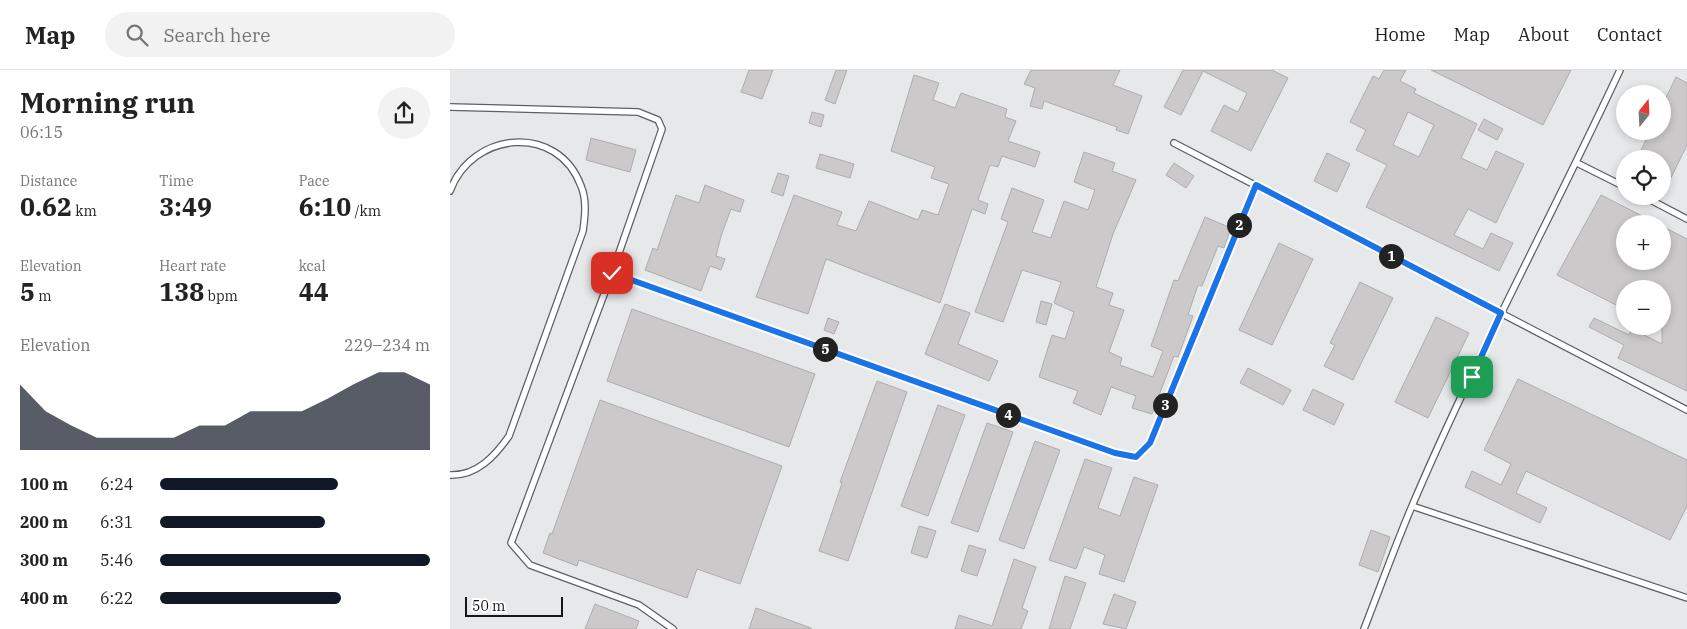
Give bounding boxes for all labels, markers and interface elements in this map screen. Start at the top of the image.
search box [105,12,455,57]
text: Map [25,19,75,51]
icon: search [123,21,151,49]
text: Search here [163,23,270,47]
text: Home [1374,23,1426,46]
text: Map [1454,23,1490,46]
text: About [1518,23,1569,46]
text: Contact [1597,23,1662,46]
text: Morning run [20,84,195,121]
north arrow [1616,85,1671,140]
map controls [1616,85,1671,335]
button: share [378,87,430,139]
text: 06:15 [20,122,63,142]
button: locate [1616,150,1671,205]
text: Distance [20,172,77,190]
text: Time [159,172,194,190]
text: Pace [299,172,329,190]
text: 0.62 [20,190,72,223]
text: 3:49 [159,190,212,223]
text: 6:10 [299,190,351,223]
text: km [72,202,97,220]
text: /km [351,202,381,220]
pin: 2 [1226,212,1252,238]
button: + [1616,215,1671,270]
text: 2 [1235,216,1244,234]
pin: 1 [1378,244,1404,268]
text: 1 [1387,247,1396,265]
pin [591,252,633,294]
text: Elevation [20,257,82,275]
text: Heart rate [159,257,226,275]
text: kcal [299,257,326,275]
icon: check [598,259,626,287]
text: 5 [20,275,35,308]
text: 138 [159,275,204,308]
text: 44 [299,275,329,308]
button: − [1616,280,1671,335]
text: m [35,287,52,305]
text: bpm [204,287,238,305]
text: Elevation [20,335,90,355]
text: 229–234 m [344,335,430,355]
pin: 5 [812,336,838,362]
text: 5 [821,340,830,358]
pin [1451,356,1493,398]
icon: arrive [1458,363,1486,391]
pin: 3 [1152,392,1178,418]
text: 3 [1161,396,1170,414]
pin: 4 [996,402,1020,428]
text: 4 [1004,406,1013,424]
text: 100 m [20,474,68,494]
text: 6:24 [100,474,133,494]
text: 200 m [20,512,68,532]
text: 6:31 [100,512,133,532]
text: 300 m [20,550,68,570]
text: 5:46 [100,550,133,570]
text: 400 m [20,588,68,608]
text: 6:22 [100,588,133,608]
scale bar [465,594,562,617]
text: 50 m [472,597,505,615]

